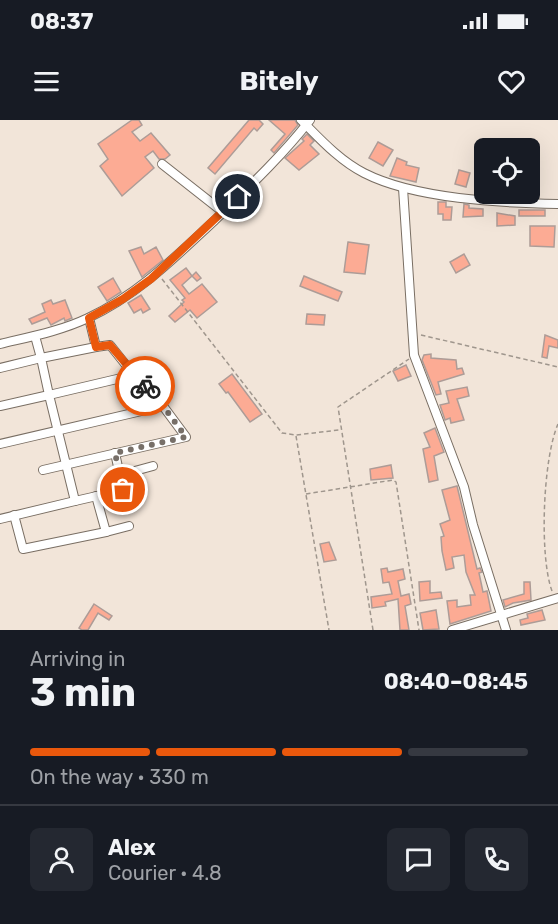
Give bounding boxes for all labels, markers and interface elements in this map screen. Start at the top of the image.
text: 08:37 [30,8,93,35]
icon: menu [30,65,63,98]
text: Bitely [239,65,319,97]
icon: heart [495,65,528,98]
map controls [474,138,540,204]
button: locate [474,138,540,204]
pin [212,171,263,222]
icon: home [221,180,254,213]
courier [115,356,175,416]
icon: bike [129,370,162,403]
pin [97,464,148,515]
icon: bag [106,473,139,506]
text: Arriving in [30,647,125,671]
text: 08:40–08:45 [384,668,528,695]
text: 3 min [30,670,136,716]
text: On the way · 330 m [30,765,209,789]
button: person [30,828,93,891]
button: chat [387,828,450,891]
button: phone [465,828,528,891]
text: Alex [108,834,156,861]
text: Courier · 4.8 [108,861,222,885]

